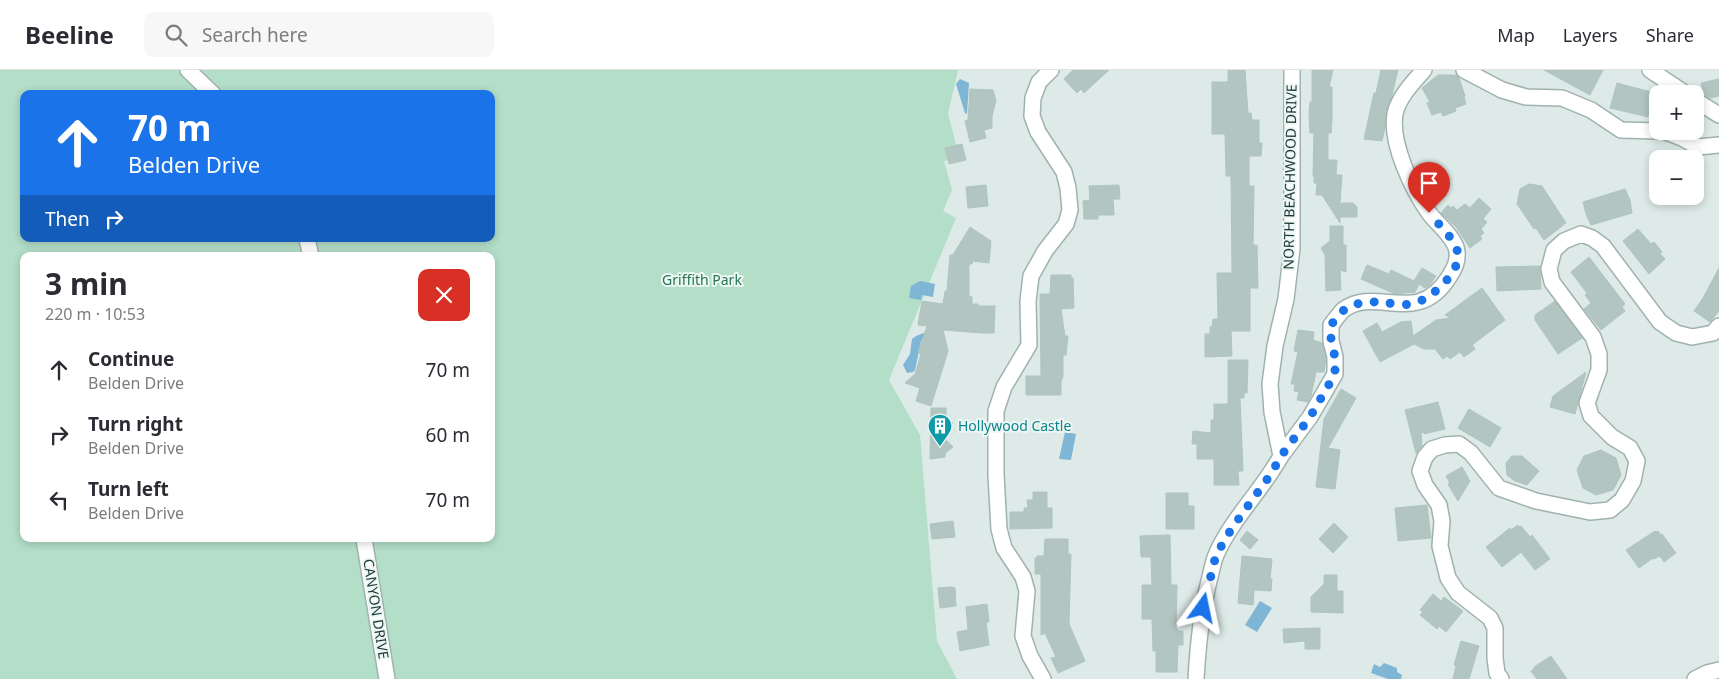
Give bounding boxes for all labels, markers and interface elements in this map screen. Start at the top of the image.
search box [144,12,494,57]
text: Beeline [25,18,114,51]
icon: search [162,21,190,49]
text: Search here [202,22,308,48]
text: Map [1497,23,1535,47]
text: Layers [1563,23,1618,47]
text: Share [1646,23,1694,47]
street label: NORTH BEACHWOOD DRIVE [1278,84,1301,270]
map controls [1649,85,1704,205]
button: + [1649,85,1704,140]
text: 70 m [128,104,211,151]
icon: ahead [45,110,110,175]
text: Belden Drive [128,149,260,179]
button: − [1649,150,1704,205]
pin [1408,162,1450,213]
icon: arrive [1415,169,1443,197]
icon: right [100,205,128,233]
text: Then [45,206,90,232]
text: 3 min [45,263,128,304]
button: close [418,269,470,321]
park label: Griffith Park [662,270,742,289]
text: 220 m · 10:53 [45,303,145,325]
text: Continue [88,346,174,372]
icon: ahead [45,356,73,384]
text: 70 m [426,357,470,383]
text: Belden Drive [88,372,184,394]
text: Turn right [88,411,183,437]
building icon: Hollywood Castle [927,413,953,447]
place label: Hollywood Castle [958,416,1071,435]
icon: right [45,421,73,449]
text: 60 m [426,422,470,448]
text: Belden Drive [88,437,184,459]
text: Turn left [88,476,169,502]
icon: left [45,486,73,514]
text: 70 m [426,487,470,513]
text: Belden Drive [88,502,184,524]
street label: CANYON DRIVE [359,557,394,660]
position arrow [1176,581,1228,633]

